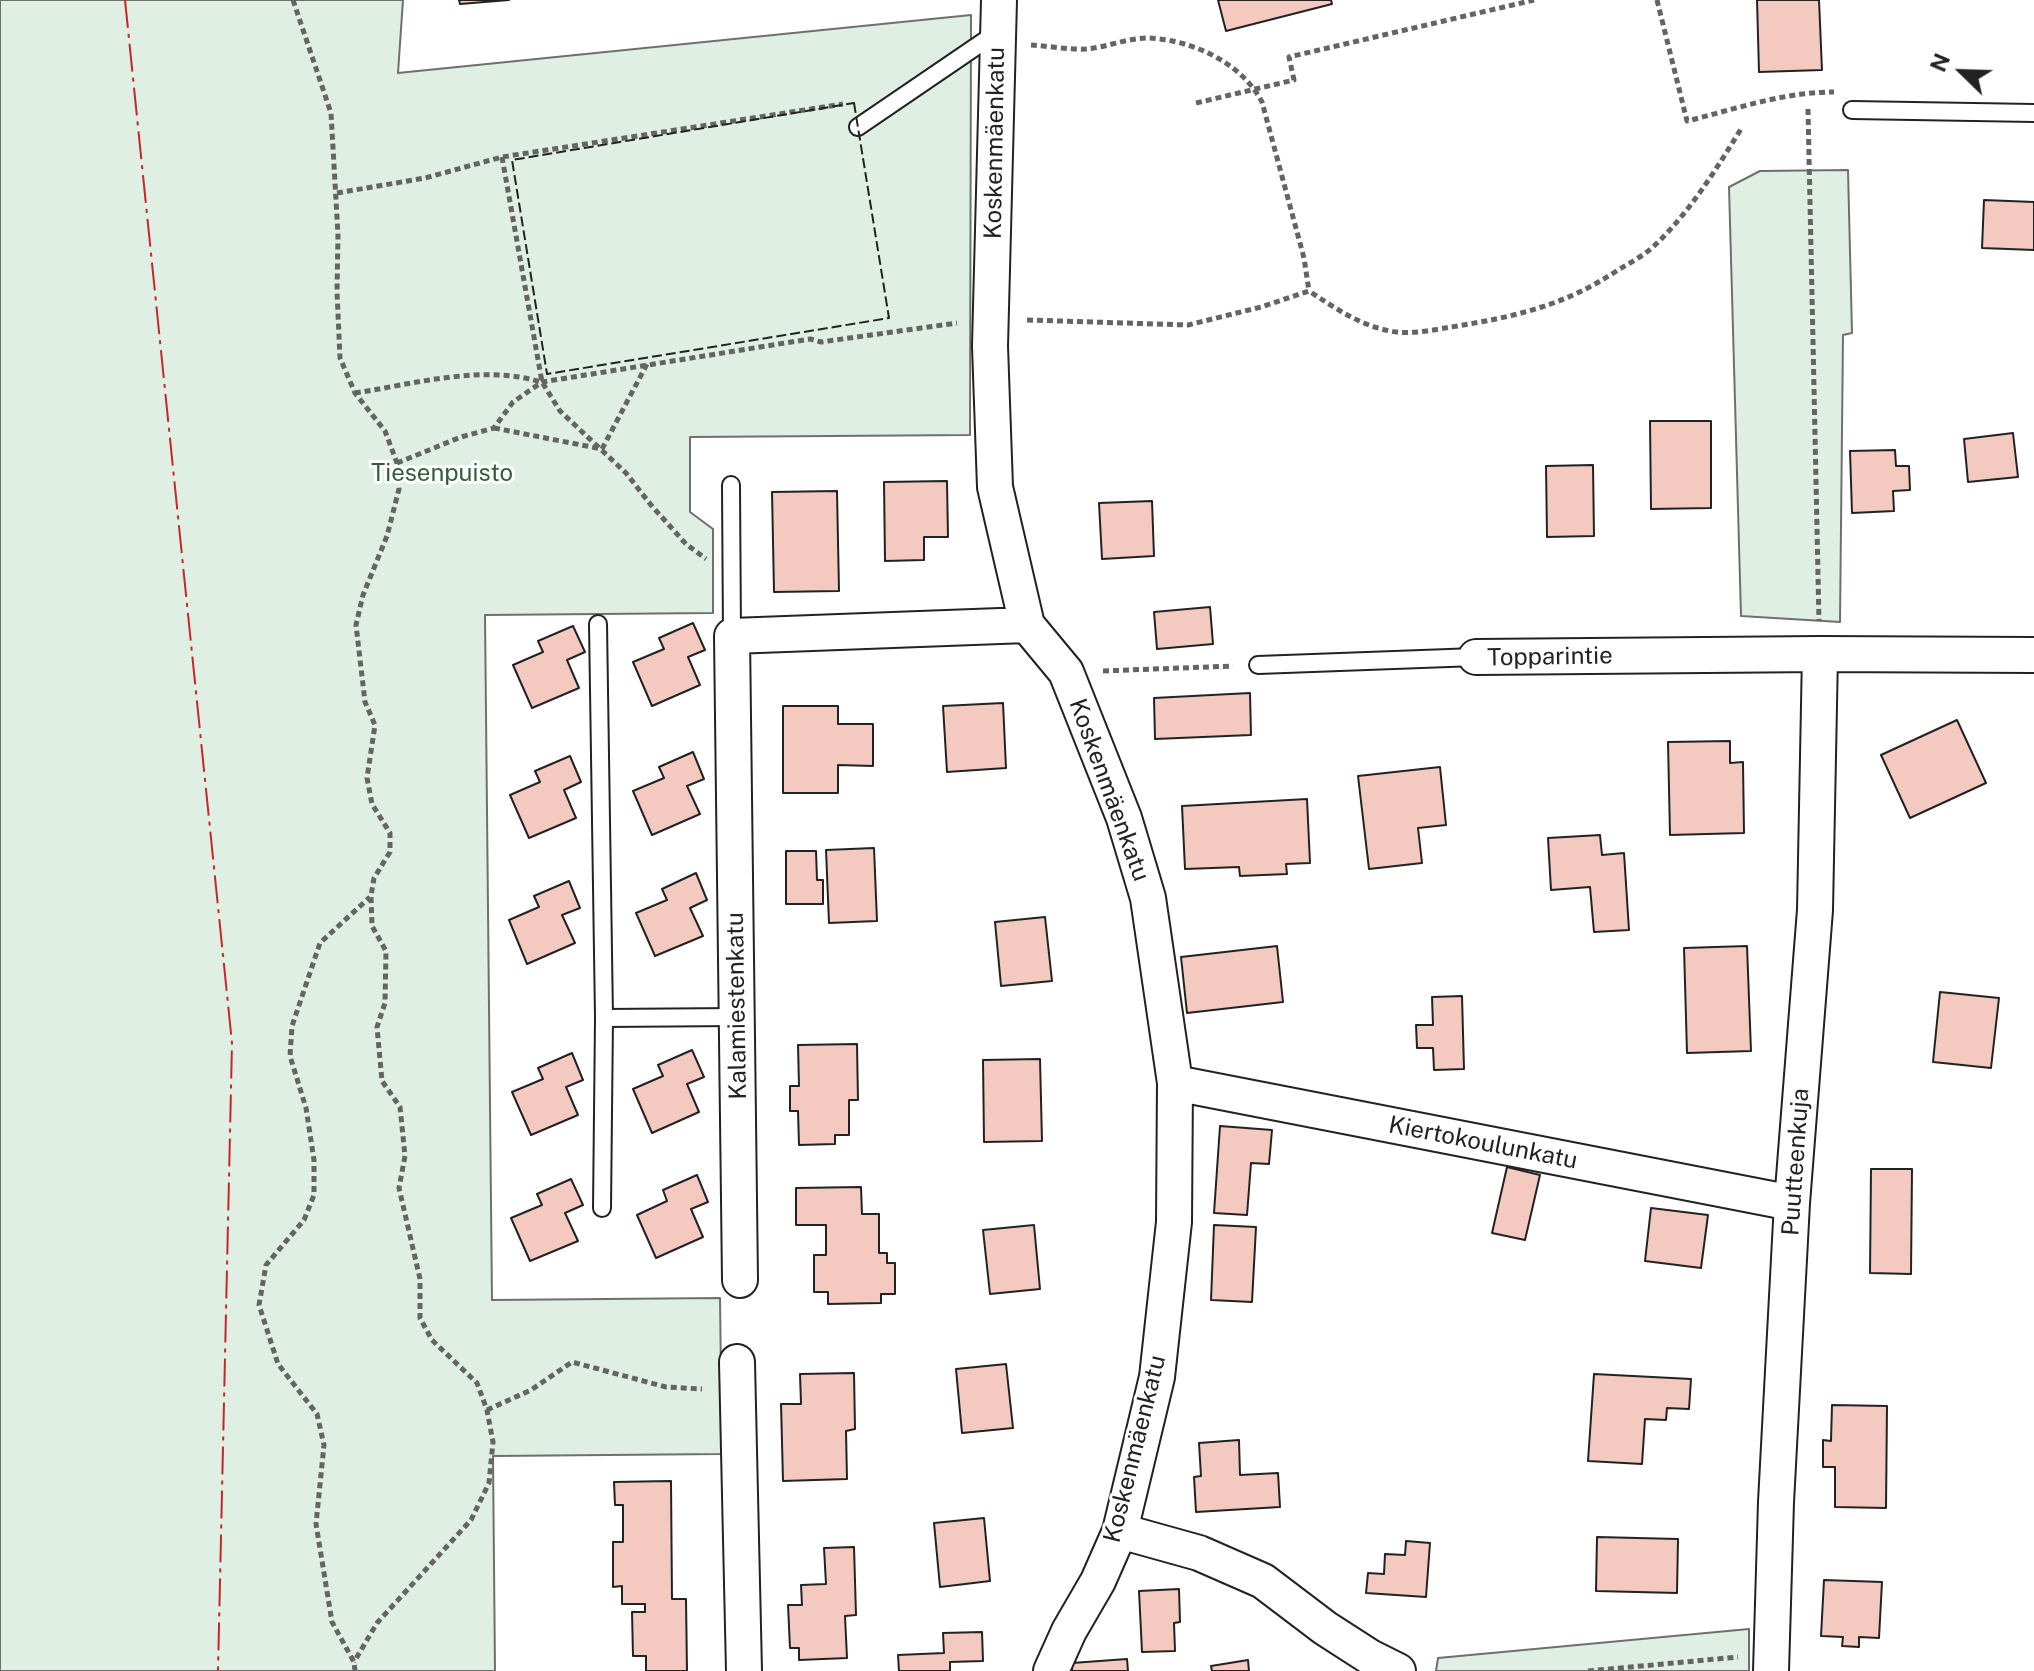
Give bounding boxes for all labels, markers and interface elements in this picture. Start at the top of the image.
north arrow [1922,32,2002,112]
street label: Koskenmäenkatu [979,47,1011,239]
text: N [1925,50,1955,76]
park label: Tiesenpuisto [371,460,513,488]
street label: Topparintie [1487,642,1613,672]
street label: Koskenmäenkatu [1063,695,1155,885]
street label: Kalamiestenkatu [721,912,753,1100]
street label: Puutteenkuja [1776,1087,1816,1237]
street label: Kiertokoulunkatu [1386,1111,1580,1175]
street label: Koskenmäenkatu [1098,1352,1172,1546]

